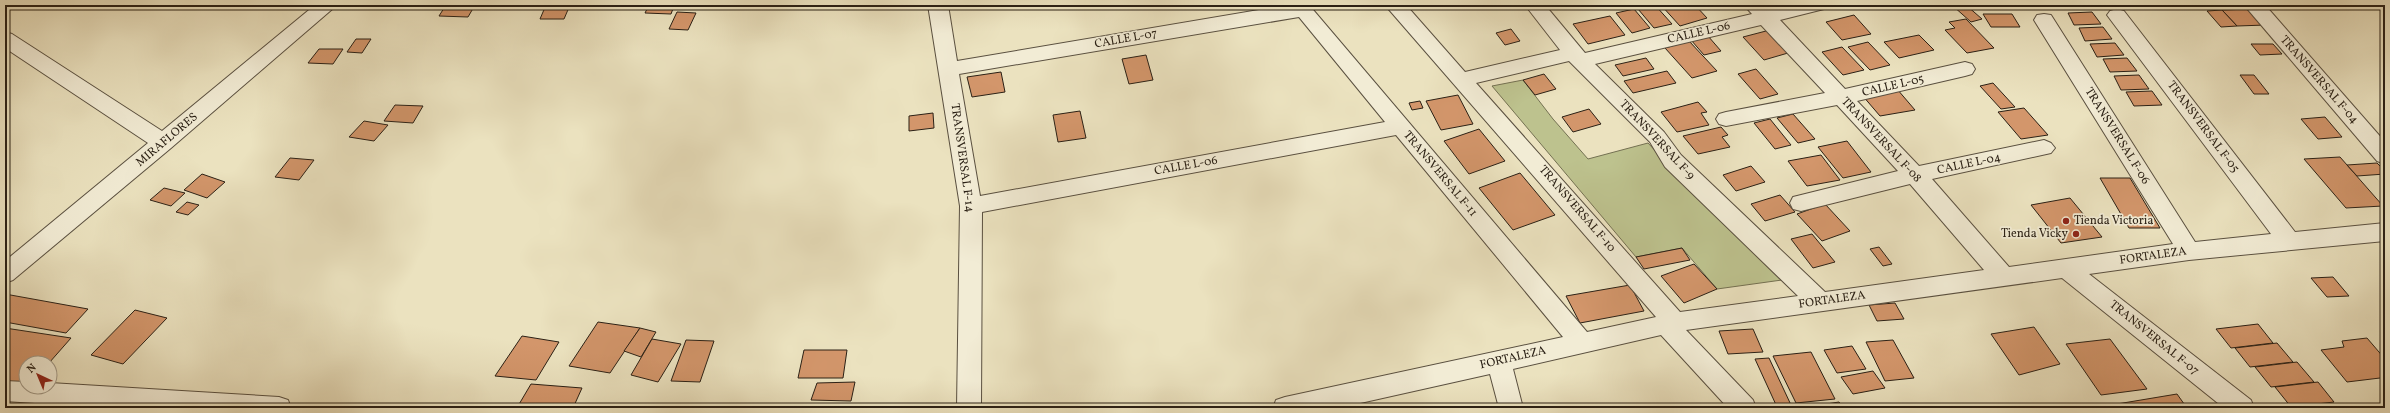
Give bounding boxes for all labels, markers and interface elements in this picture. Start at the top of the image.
street label: CALLE L-06 [1666,18,1732,48]
street label: CALLE L-07 [1093,26,1159,52]
street label: TRANSVERSAL F-04 [2276,32,2362,128]
street label: CALLE L-05 [1860,71,1926,101]
street label: TRANSVERSAL F-05 [2163,78,2243,176]
street label: TRANSVERSAL F-06 [2081,85,2153,187]
street label: TRANSVERSAL F-08 [1837,94,1925,186]
street label: TRANSVERSAL F-9 [1616,96,1698,184]
street label: TRANSVERSAL F-14 [946,103,978,213]
street label: MIRAFLORES [133,109,201,171]
street label: TRANSVERSAL F-11 [1399,128,1481,220]
street label: CALLE L-04 [1936,149,2002,179]
street label: CALLE L-06 [1153,153,1219,179]
street label: TRANSVERSAL F-10 [1535,162,1619,256]
place label: Tienda Victoria [2074,213,2153,229]
marker: Tienda Victoria [2061,216,2071,226]
place label: Tienda Vicky [2001,226,2069,242]
marker: Tienda Vicky [2071,229,2081,239]
street label: FORTALEZA [2118,243,2188,269]
street label: FORTALEZA [1797,287,1867,313]
street label: TRANSVERSAL F-07 [2106,297,2202,379]
street label: FORTALEZA [1478,342,1548,373]
north arrow [18,355,58,395]
text: N [24,361,40,377]

